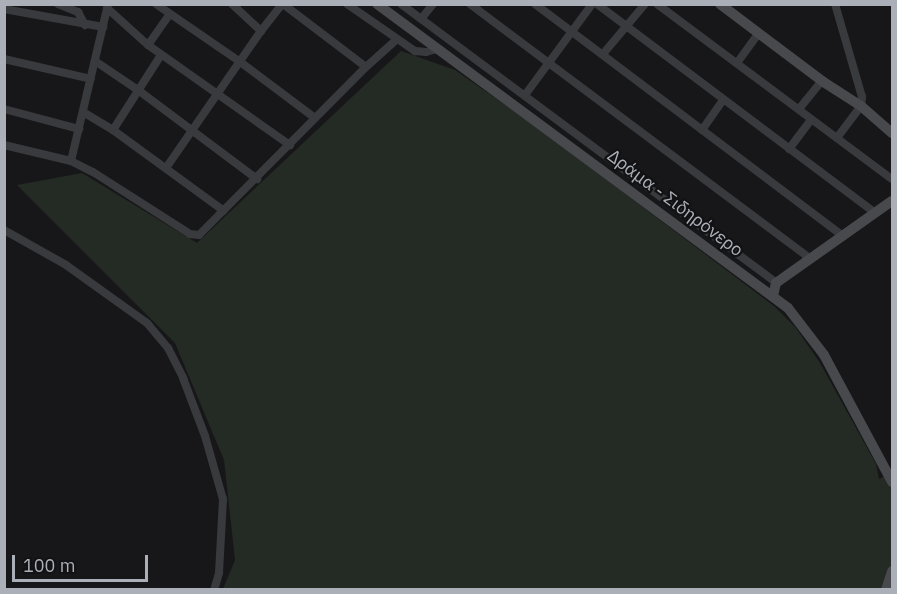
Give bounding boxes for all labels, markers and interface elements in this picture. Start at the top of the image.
street label: Δράμα - Σιδηρόνερο [603,145,747,261]
scale bar [15,543,152,581]
text: 100 m [23,554,75,577]

